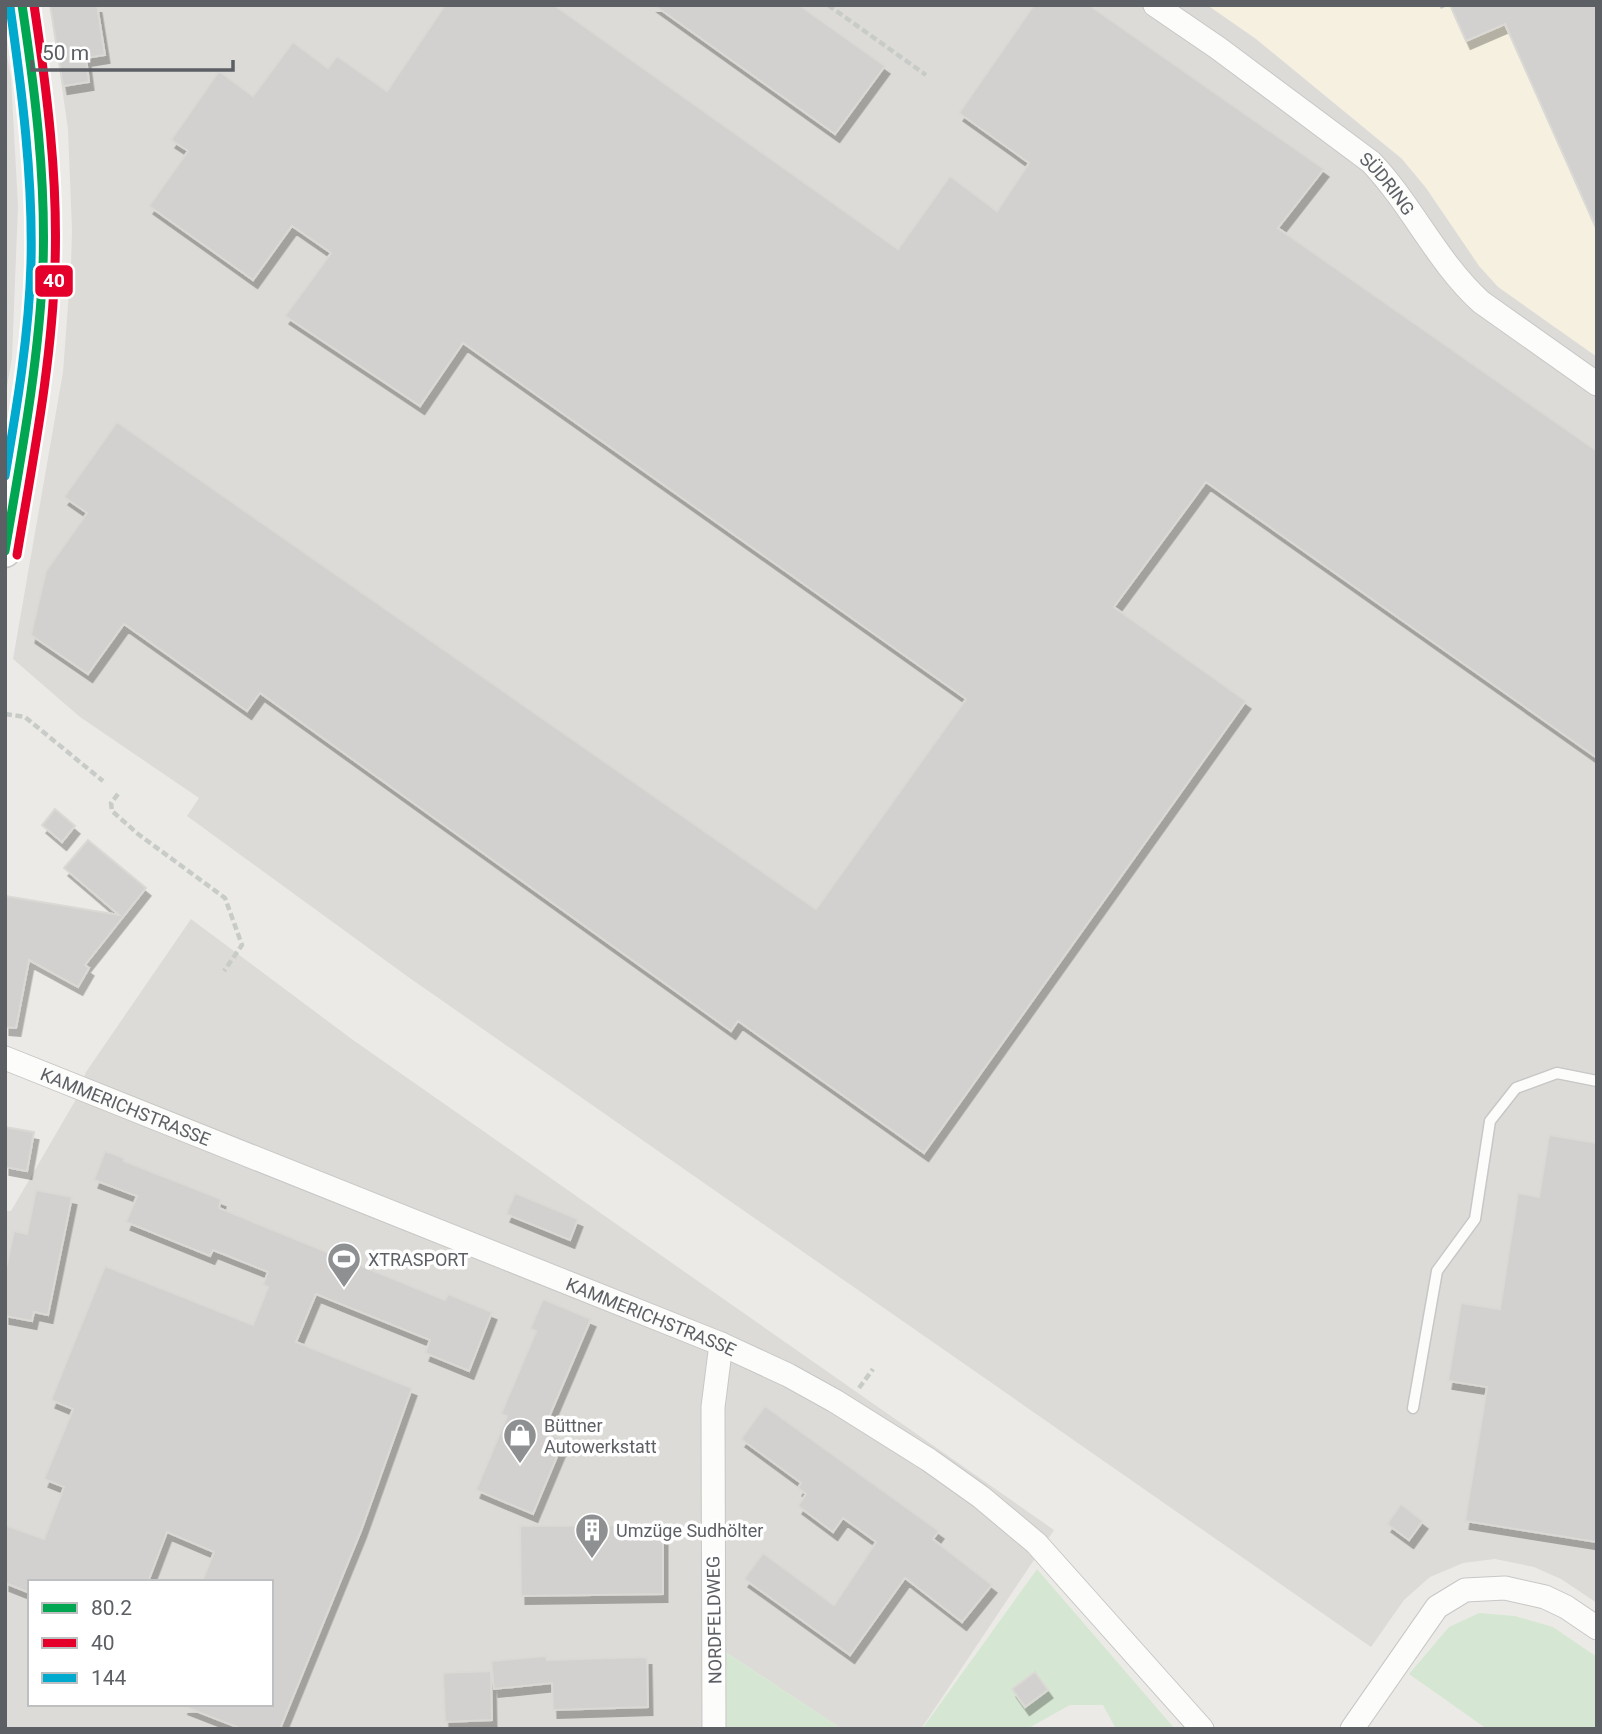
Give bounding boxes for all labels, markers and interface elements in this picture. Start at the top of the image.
scale bar [32,28,233,72]
text: 50 m [42,41,89,65]
street label: SÜDRING [1356,147,1419,219]
line badge: 40 [34,264,74,298]
text: 40 [43,269,65,292]
street label: KAMMERICHSTRASSE [38,1063,214,1150]
sports icon: XTRASPORT [325,1240,363,1289]
place label: XTRASPORT [368,1249,469,1270]
street label: KAMMERICHSTRASSE [563,1273,740,1360]
place label: Büttner Autowerkstatt [544,1415,657,1457]
shop icon: Büttner Autowerkstatt [501,1416,539,1465]
building icon: Umzüge Sudhölter [573,1511,611,1560]
place label: Umzüge Sudhölter [616,1520,763,1541]
street label: NORDFELDWEG [702,1556,726,1684]
legend [28,1580,273,1706]
text: 80.2 [91,1596,132,1620]
text: 40 [91,1631,115,1655]
text: 144 [91,1666,127,1690]

